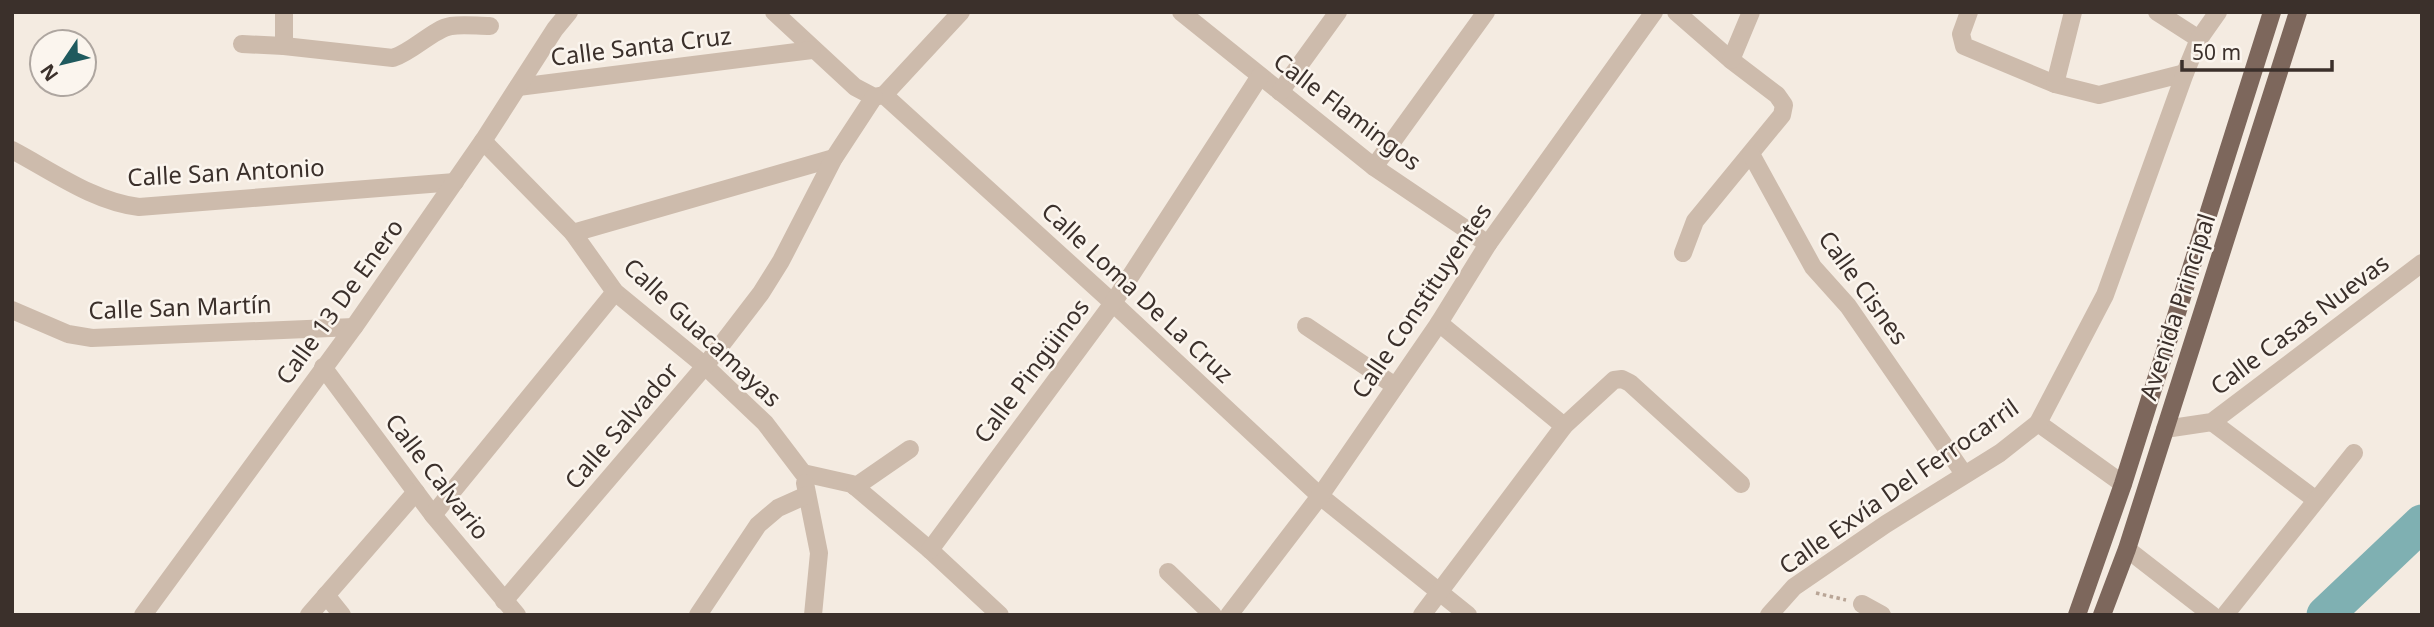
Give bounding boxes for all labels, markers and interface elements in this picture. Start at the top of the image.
street label: Calle Santa Cruz [549,18,733,73]
north arrow [28,28,98,98]
scale bar [2182,28,2332,72]
text: 50 m [2192,38,2241,66]
street label: Calle Flamingos [1267,44,1429,177]
text: N [34,59,64,87]
street label: Calle San Antonio [126,150,325,193]
street label: Calle Loma De La Cruz [1035,194,1241,389]
street label: Calle Constituyentes [1343,196,1499,405]
street label: Avenida Principal [2131,209,2222,404]
street label: Calle 13 De Enero [267,212,410,391]
street label: Calle Cisnes [1812,223,1917,351]
street label: Calle Casas Nuevas [2203,246,2395,402]
street label: Calle Guacamayas [617,250,789,414]
street label: Calle San Martín [88,287,272,326]
street label: Calle Pingüinos [966,291,1096,449]
street label: Calle Salvador [556,354,685,496]
street label: Calle Exvía Del Ferrocarril [1772,390,2025,581]
street label: Calle Calvario [378,406,498,546]

